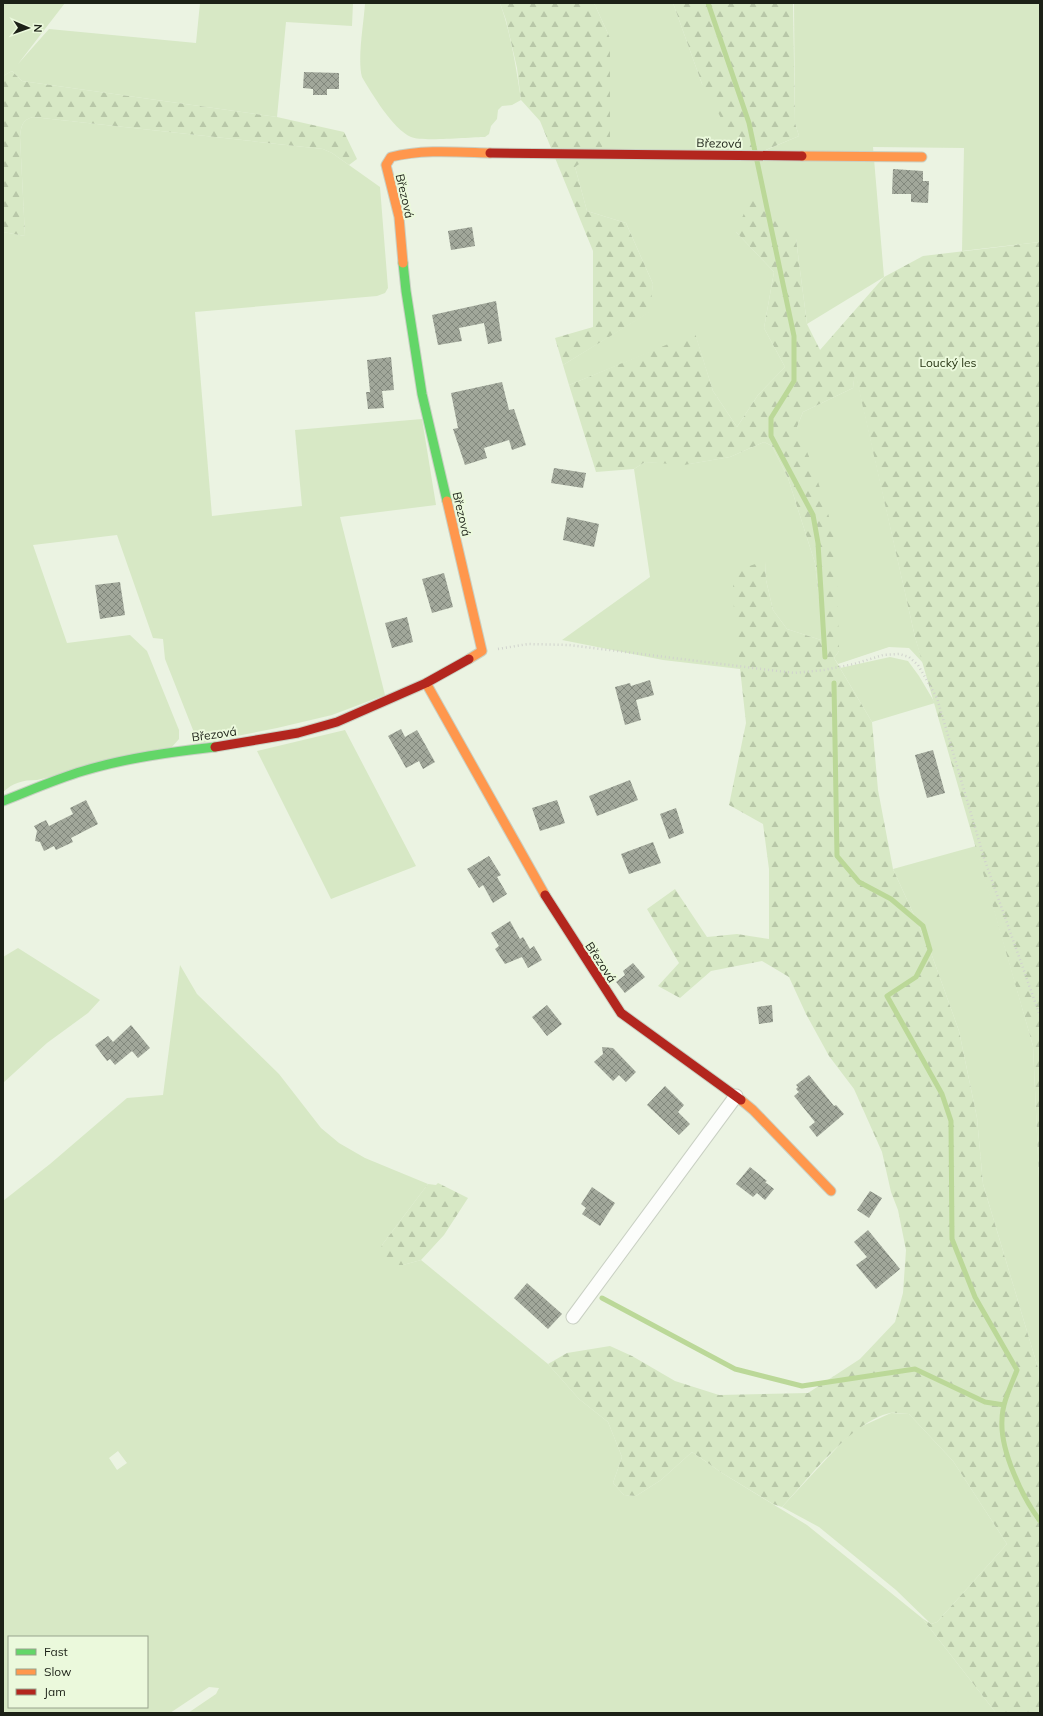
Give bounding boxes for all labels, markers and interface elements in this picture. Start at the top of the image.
north arrow [8,8,48,48]
text: N [31,24,45,33]
street label: Březová [696,135,742,151]
street label: Březová [393,172,417,220]
park label: Loucký les [919,355,977,370]
street label: Březová [450,490,474,538]
street label: Březová [190,723,238,745]
street label: Březová [582,939,620,985]
legend [8,1636,148,1708]
text: Fast [44,1644,68,1659]
text: Slow [44,1664,72,1679]
text: Jam [44,1684,66,1699]

